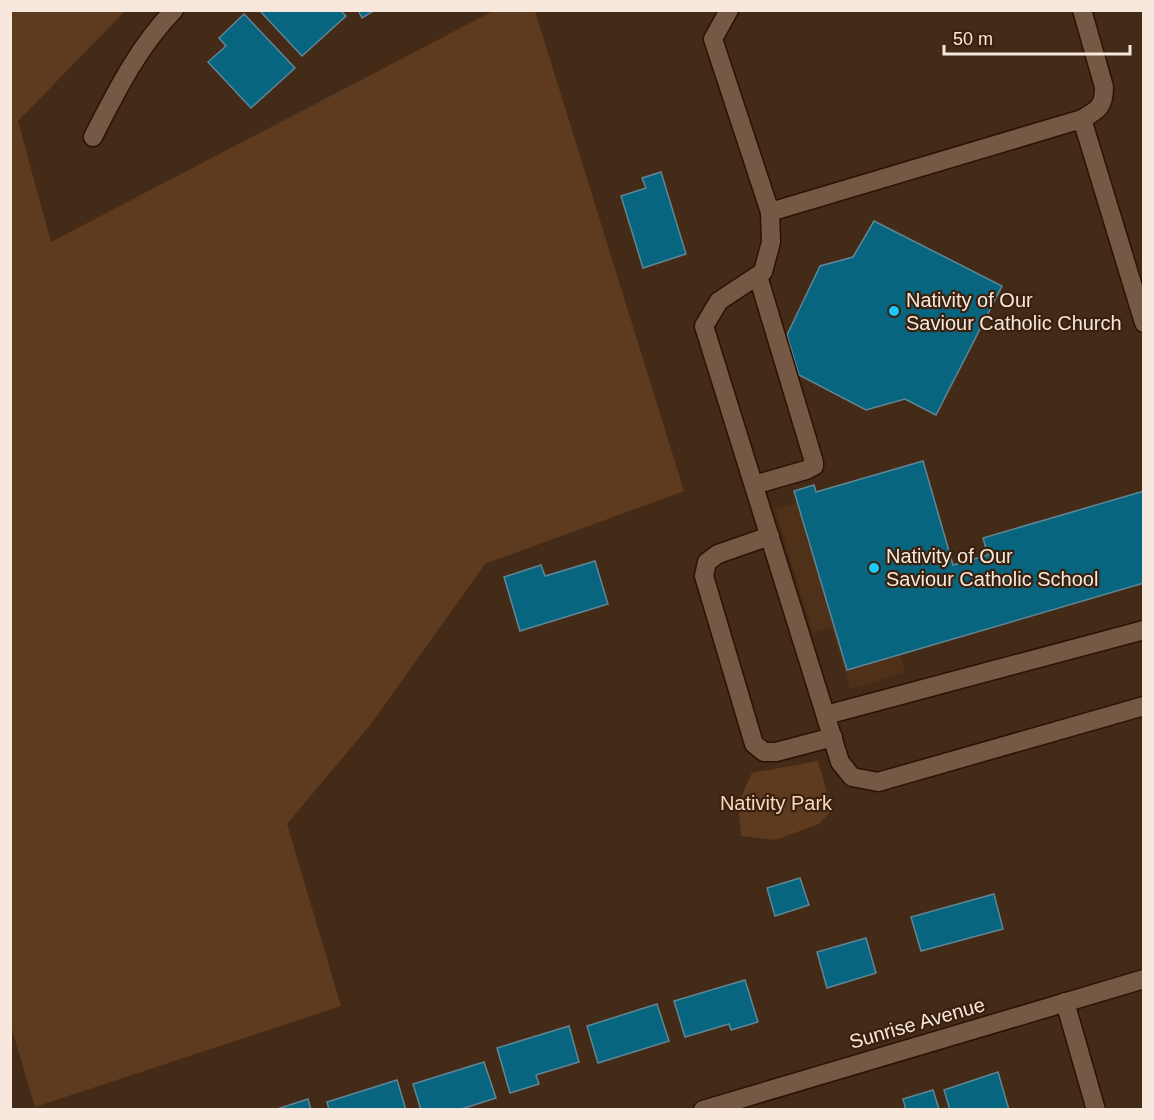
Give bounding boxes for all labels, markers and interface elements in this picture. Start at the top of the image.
scale bar [944,18,1130,56]
text: 50 m [953,29,993,49]
place label: Nativity of Our Saviour Catholic Church [906,289,1122,334]
marker: Nativity of Our Saviour Catholic Church [887,304,901,318]
place label: Nativity of Our Saviour Catholic School [886,545,1098,590]
marker: Nativity of Our Saviour Catholic School [867,561,881,575]
park label: Nativity Park [720,792,833,814]
street label: Sunrise Avenue [847,993,987,1053]

